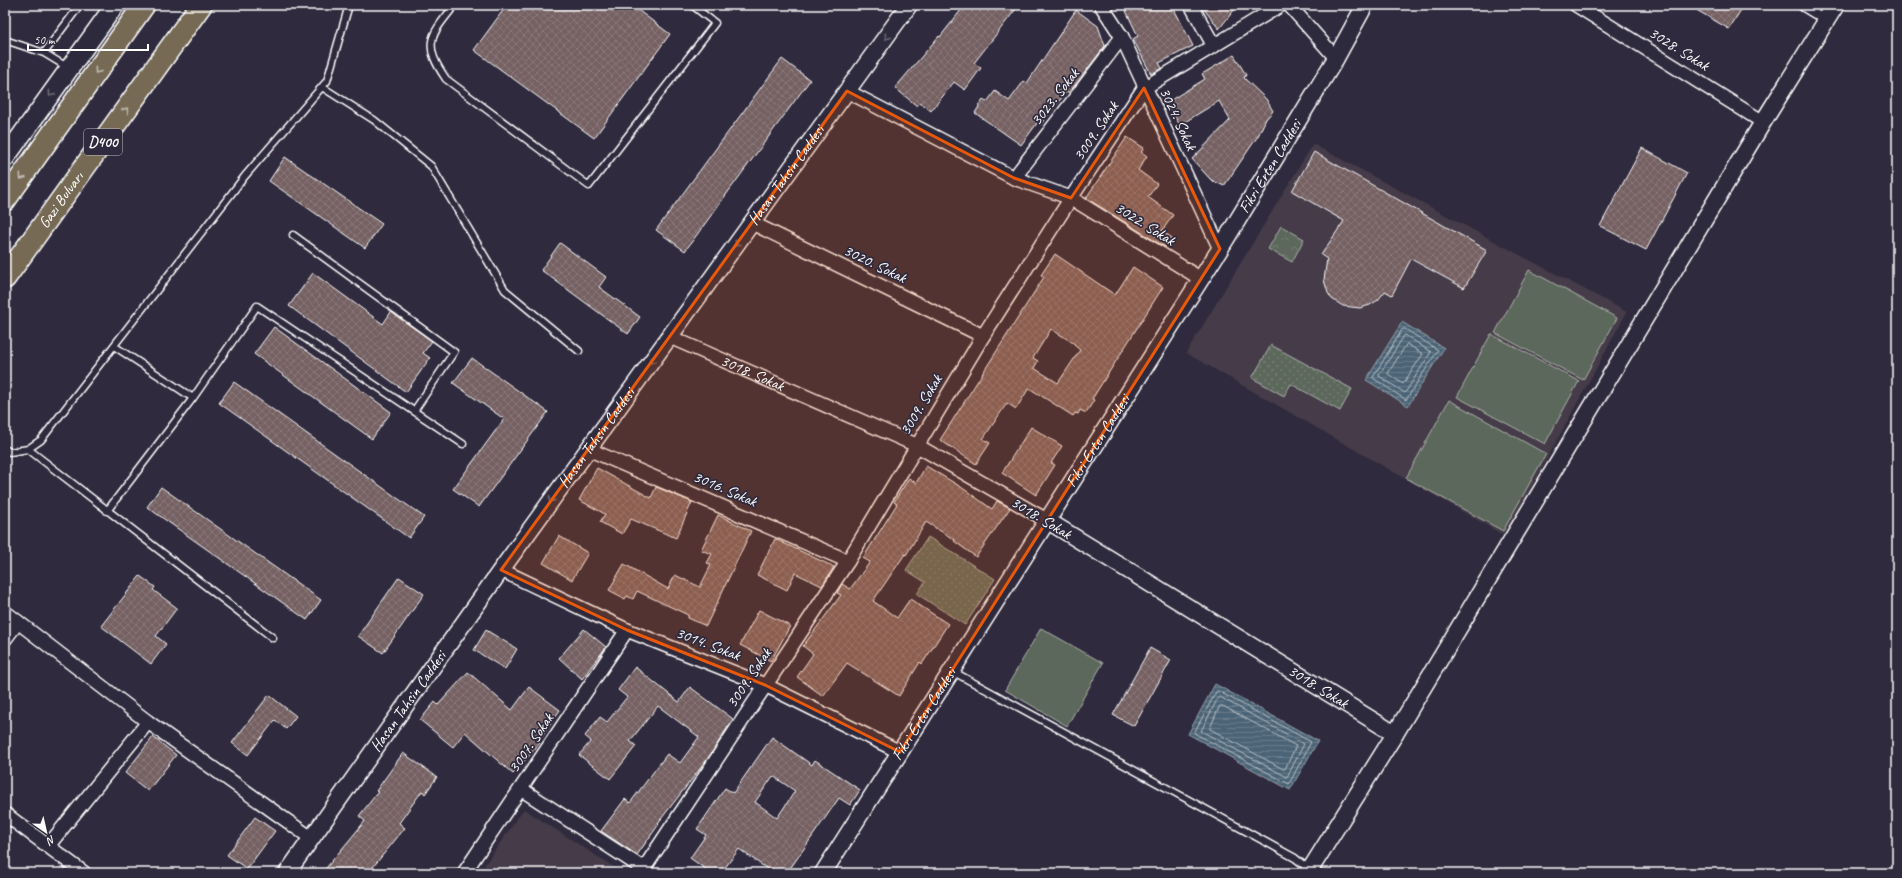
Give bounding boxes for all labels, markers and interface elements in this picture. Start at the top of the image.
street label: 3028. Sokak [1645,23,1714,76]
scale bar [28,26,148,52]
text: 50 m [34,32,56,48]
one-way arrow [884,32,891,39]
street label: 3023. Sokak [1026,63,1084,130]
one-way arrow [94,67,102,74]
street label: 3024. Sokak [1155,84,1202,155]
one-way arrow [49,89,56,96]
street label: 3009. Sokak [1069,97,1124,164]
one-way arrow [121,107,129,114]
street label: Fikri Erten Caddesi [1234,115,1307,217]
street label: Hasan Tahsin Caddesi [743,120,830,229]
road number: D400 [84,129,122,155]
street label: Gazi Bulvarı [34,167,89,232]
one-way arrow [20,172,27,179]
street label: 3022. Sokak [1111,198,1180,251]
one-way arrow [734,240,741,247]
street label: 3020. Sokak [840,240,911,288]
street label: 3018. Sokak [718,351,788,396]
one-way arrow [650,356,657,363]
street label: 3009. Sokak [895,370,947,439]
street label: Hasan Tahsin Caddesi [554,382,640,492]
street label: Fikri Erten Caddesi [1061,389,1136,491]
street label: 3016. Sokak [690,467,761,512]
street label: 3018. Sokak [1007,492,1076,544]
one-way arrow [548,496,556,503]
street label: 3014. Sokak [673,623,744,666]
street label: 3009. Sokak [722,644,777,711]
street label: Hasan Tahsin Caddesi [366,646,452,756]
street label: 3018. Sokak [1284,661,1353,714]
street label: Fikri Erten Caddesi [887,663,962,764]
street label: 3007. Sokak [504,709,559,776]
north arrow [26,812,66,852]
text: N [43,833,58,849]

